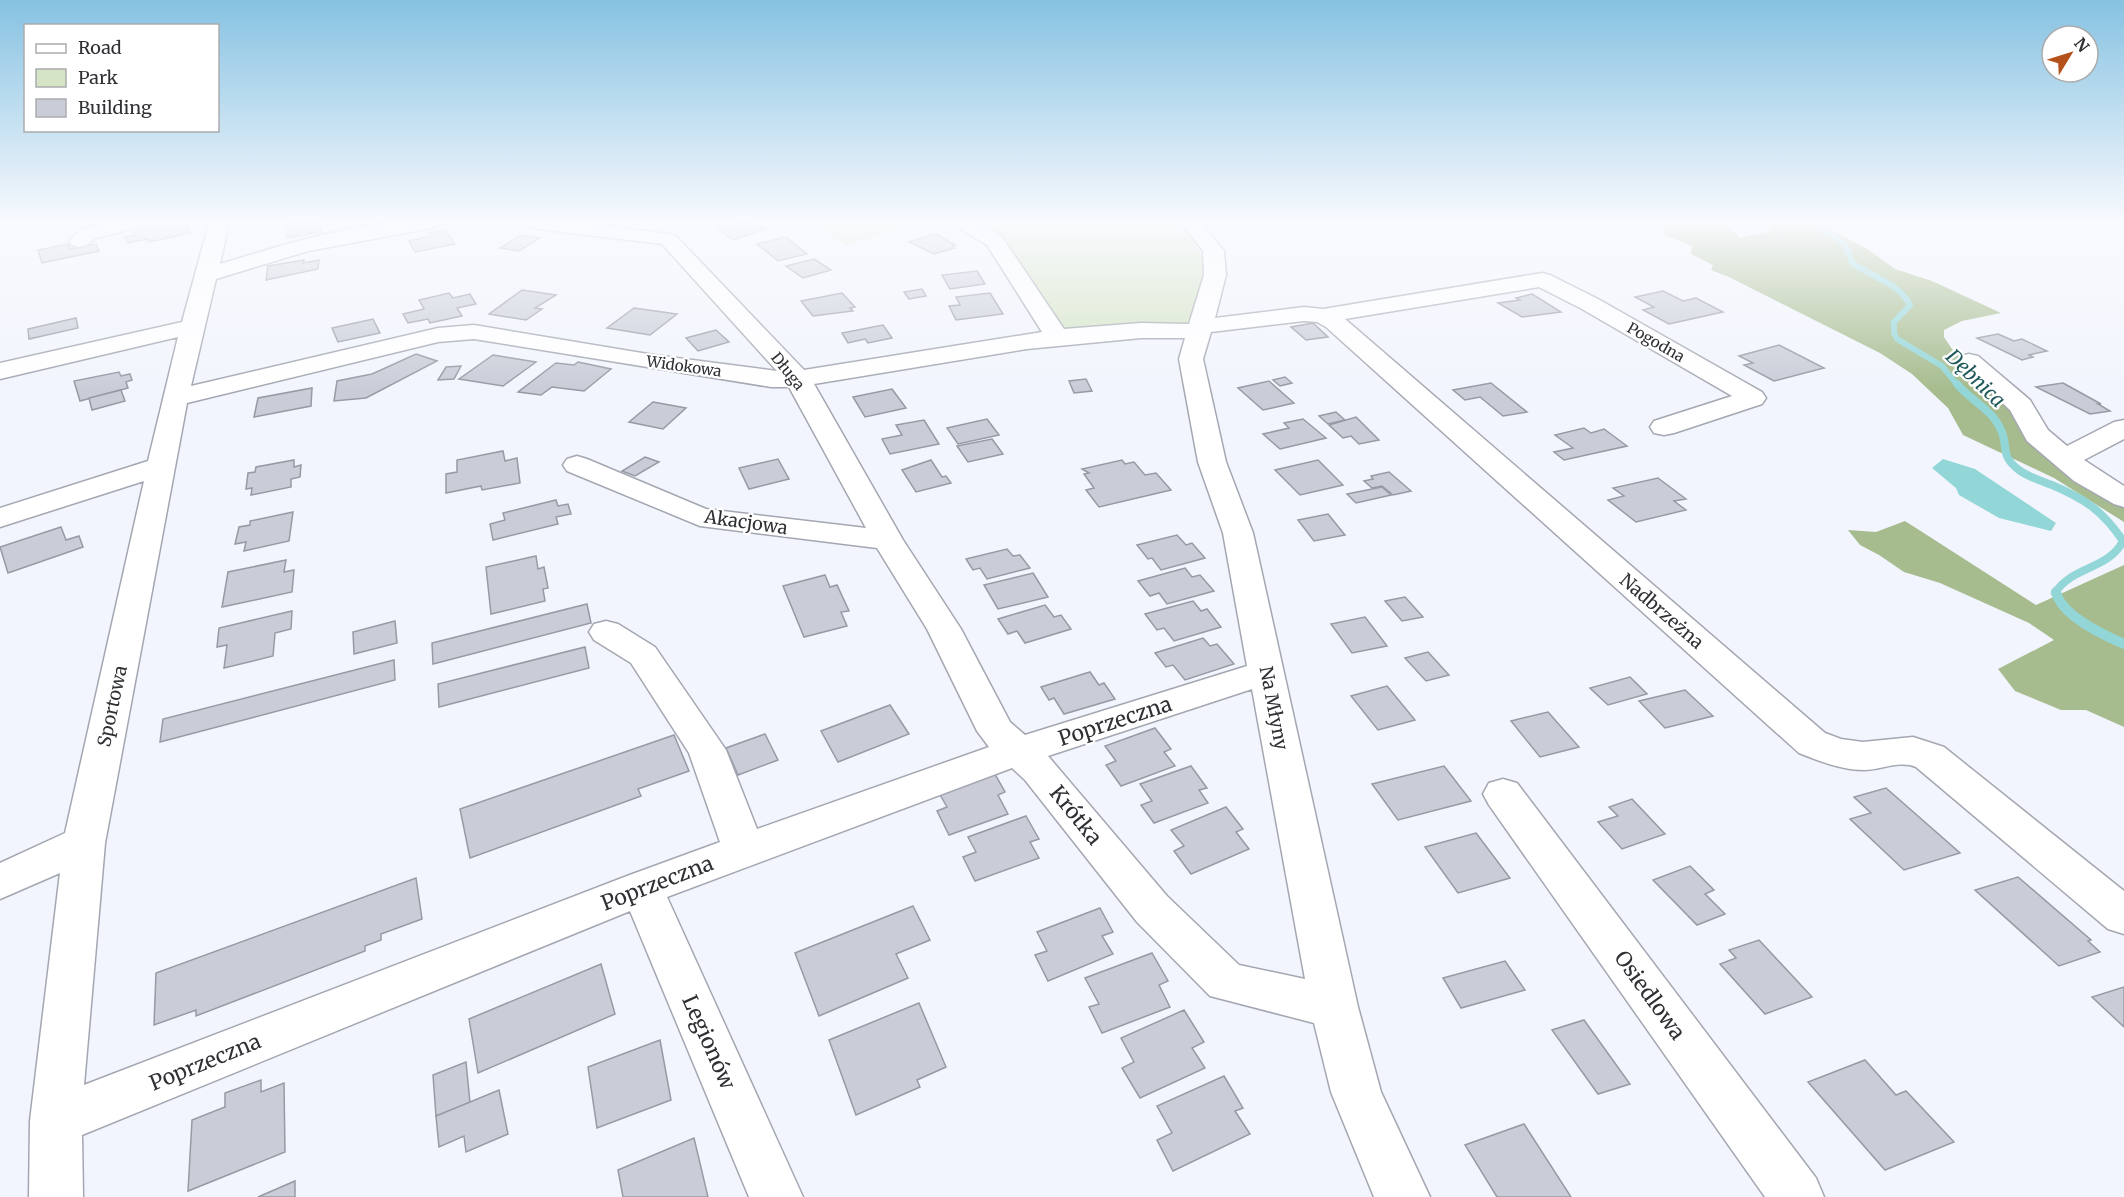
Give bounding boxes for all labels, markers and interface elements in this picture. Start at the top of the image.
legend [24,24,219,132]
north arrow [2040,24,2100,84]
text: N [2070,34,2094,56]
text: Road [78,36,122,59]
text: Park [78,66,119,89]
text: Building [78,96,152,119]
street label: Pogodna [1624,318,1688,366]
water label: Dębnica [1940,343,2011,412]
street label: Długa [767,348,809,394]
street label: Widokowa [644,351,723,381]
street label: Akacjowa [702,505,789,539]
street label: Nadbrzeżna [1615,568,1709,654]
street label: Sportowa [92,663,132,749]
street label: Na Młyny [1255,664,1293,752]
street label: Poprzeczna [1055,690,1175,752]
street label: Krótka [1044,780,1108,850]
street label: Poprzeczna [597,849,717,917]
street label: Osiedlowa [1609,945,1691,1045]
street label: Legionów [676,991,742,1093]
street label: Poprzeczna [145,1027,265,1097]

